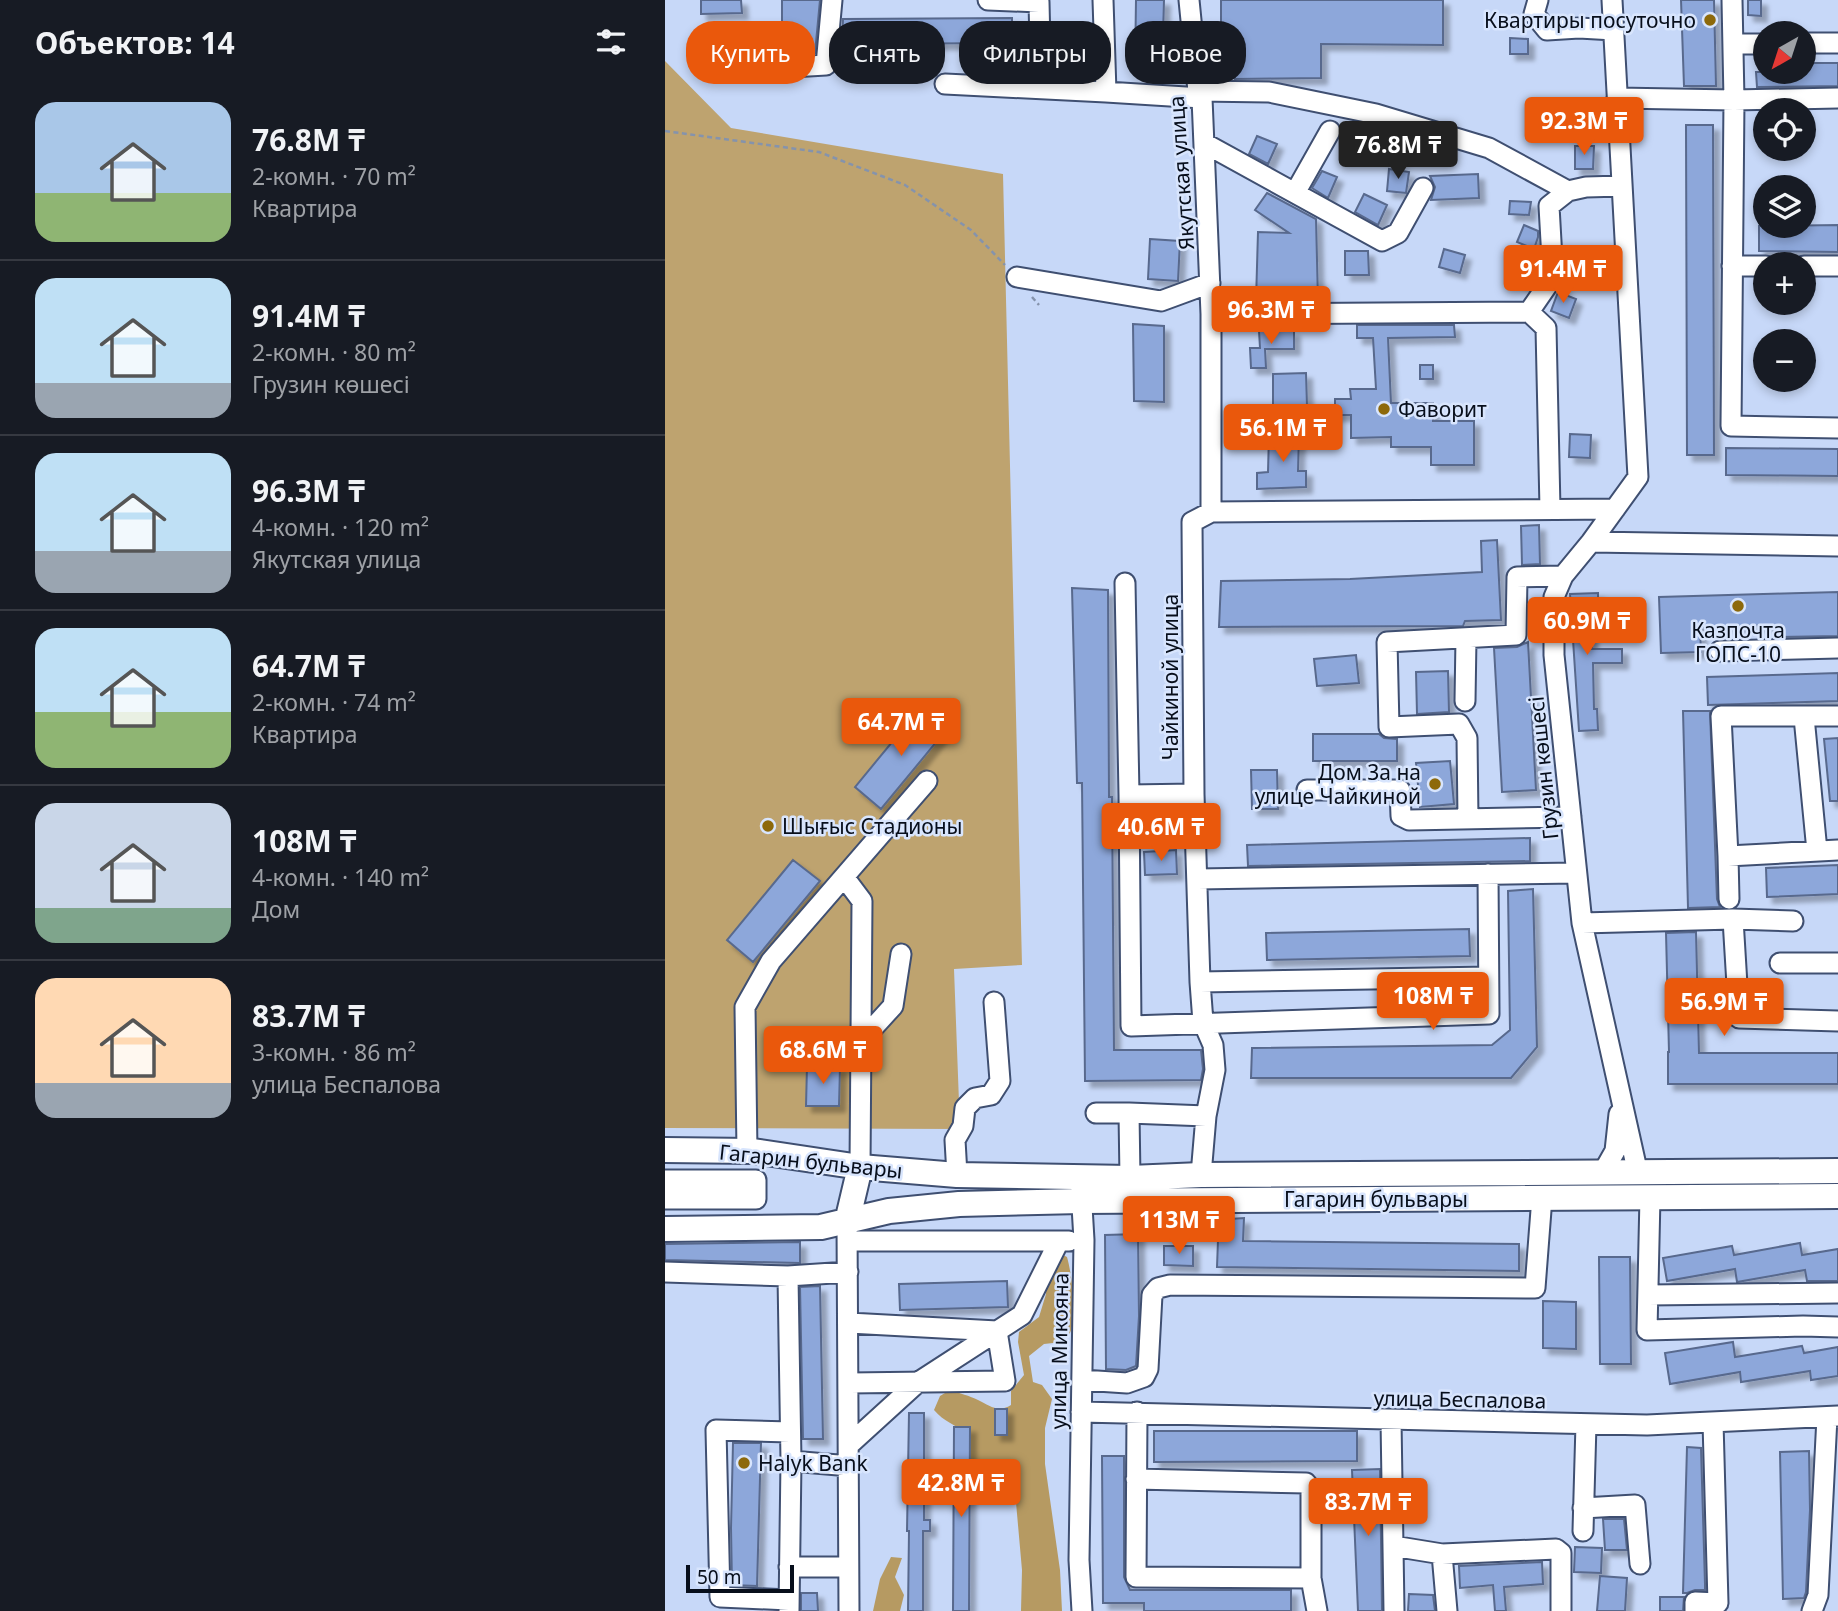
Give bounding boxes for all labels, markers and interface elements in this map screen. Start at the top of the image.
place label: Квартиры посуточно [1484,6,1696,34]
marker: Квартиры посуточно [1702,12,1718,28]
chip: Купить [686,21,815,84]
chip: Снять [829,21,945,84]
chip: Фильтры [959,21,1111,84]
chip: Новое [1125,21,1246,84]
north arrow [1753,21,1817,84]
map controls [1753,21,1816,392]
text: Объектов: 14 [35,22,235,63]
icon: filters [592,23,630,61]
street label: Якутская улица [1162,95,1200,251]
pin: 92.3M ₸ [1519,97,1649,157]
button: locate [1753,98,1816,161]
text: 92.3M ₸ [1541,104,1627,136]
text: 76.8M ₸ [252,119,365,160]
pin: 76.8M ₸ [1333,122,1463,181]
text: 76.8M ₸ [1355,128,1441,160]
icon: home [91,130,175,214]
text: 2-комн. · 70 m² [252,160,416,192]
button: layers [1753,175,1816,238]
text: Квартира [252,192,358,224]
pin: 91.4M ₸ [1498,246,1628,305]
text: 91.4M ₸ [1520,252,1606,284]
button: + [1753,252,1816,315]
pin: 96.3M ₸ [1206,286,1336,346]
text: 96.3M ₸ [1228,293,1314,325]
text: 91.4M ₸ [252,295,365,336]
icon: home [91,306,175,390]
button: − [1753,329,1816,392]
text: 2-комн. · 80 m² [252,336,416,368]
text: Грузин көшесі [252,368,410,400]
place label: Фаворит [1398,395,1487,423]
marker: Фаворит [1376,401,1392,417]
pin: 56.1M ₸ [1218,405,1348,464]
text: 56.1M ₸ [1240,411,1326,443]
text: 96.3M ₸ [252,470,365,511]
icon: home [91,481,175,565]
text: 4-комн. · 120 m² [252,511,429,543]
text: Якутская улица [252,543,421,575]
street label: Чайкиной улица [1156,594,1184,760]
pin: 60.9M ₸ [1522,598,1652,657]
marker: Казпочта ГОПС-10 [1730,598,1746,614]
text: 60.9M ₸ [1544,604,1630,636]
place label: Казпочта ГОПС-10 [1691,616,1785,668]
text: 64.7M ₸ [252,645,365,686]
icon: home [91,656,175,740]
text: 2-комн. · 74 m² [252,686,416,718]
street label: Грузин көшесі [1522,695,1564,841]
pin: 64.7M ₸ [836,698,966,758]
text: 64.7M ₸ [858,705,944,737]
text: Квартира [252,718,358,750]
place label: Дом 3а на улице Чайкиной [1255,758,1421,810]
marker: Дом 3а на улице Чайкиной [1427,776,1443,792]
pin: 40.6M ₸ [1096,804,1226,863]
text: 40.6M ₸ [1118,810,1204,842]
place label: Шығыс Стадионы [782,812,963,840]
marker: Шығыс Стадионы [760,818,776,834]
text: 108M ₸ [252,820,357,861]
icon: home [91,831,175,915]
text: 4-комн. · 140 m² [252,861,429,893]
text: Дом [252,893,300,925]
pin: 108M ₸ [1376,972,1490,1032]
pin: 56.9M ₸ [1659,978,1789,1038]
text: 108M ₸ [1393,979,1473,1011]
text: 56.9M ₸ [1681,985,1767,1017]
text: 83.7M ₸ [252,995,365,1036]
icon: home [91,1006,175,1090]
pin: 68.6M ₸ [758,1026,888,1086]
text: 68.6M ₸ [780,1033,866,1065]
text: 3-комн. · 86 m² [252,1036,416,1068]
text: улица Беспалова [252,1068,441,1100]
street label: Гагарин бульвары [718,1137,904,1185]
street label: Гагарин бульвары [1284,1185,1468,1213]
pin: 113M ₸ [1122,1196,1236,1256]
text: 113M ₸ [1139,1203,1219,1235]
street label: улица Микояна [1044,1272,1074,1430]
street label: улица Беспалова [1373,1383,1547,1415]
place label: Halyk Bank [758,1449,869,1477]
marker: Halyk Bank [736,1455,752,1471]
pin: 42.8M ₸ [896,1460,1026,1519]
text: 42.8M ₸ [918,1466,1004,1498]
pin: 83.7M ₸ [1303,1478,1433,1538]
text: 83.7M ₸ [1325,1485,1411,1517]
scale bar [686,1562,795,1594]
text: 50 m [697,1564,741,1590]

